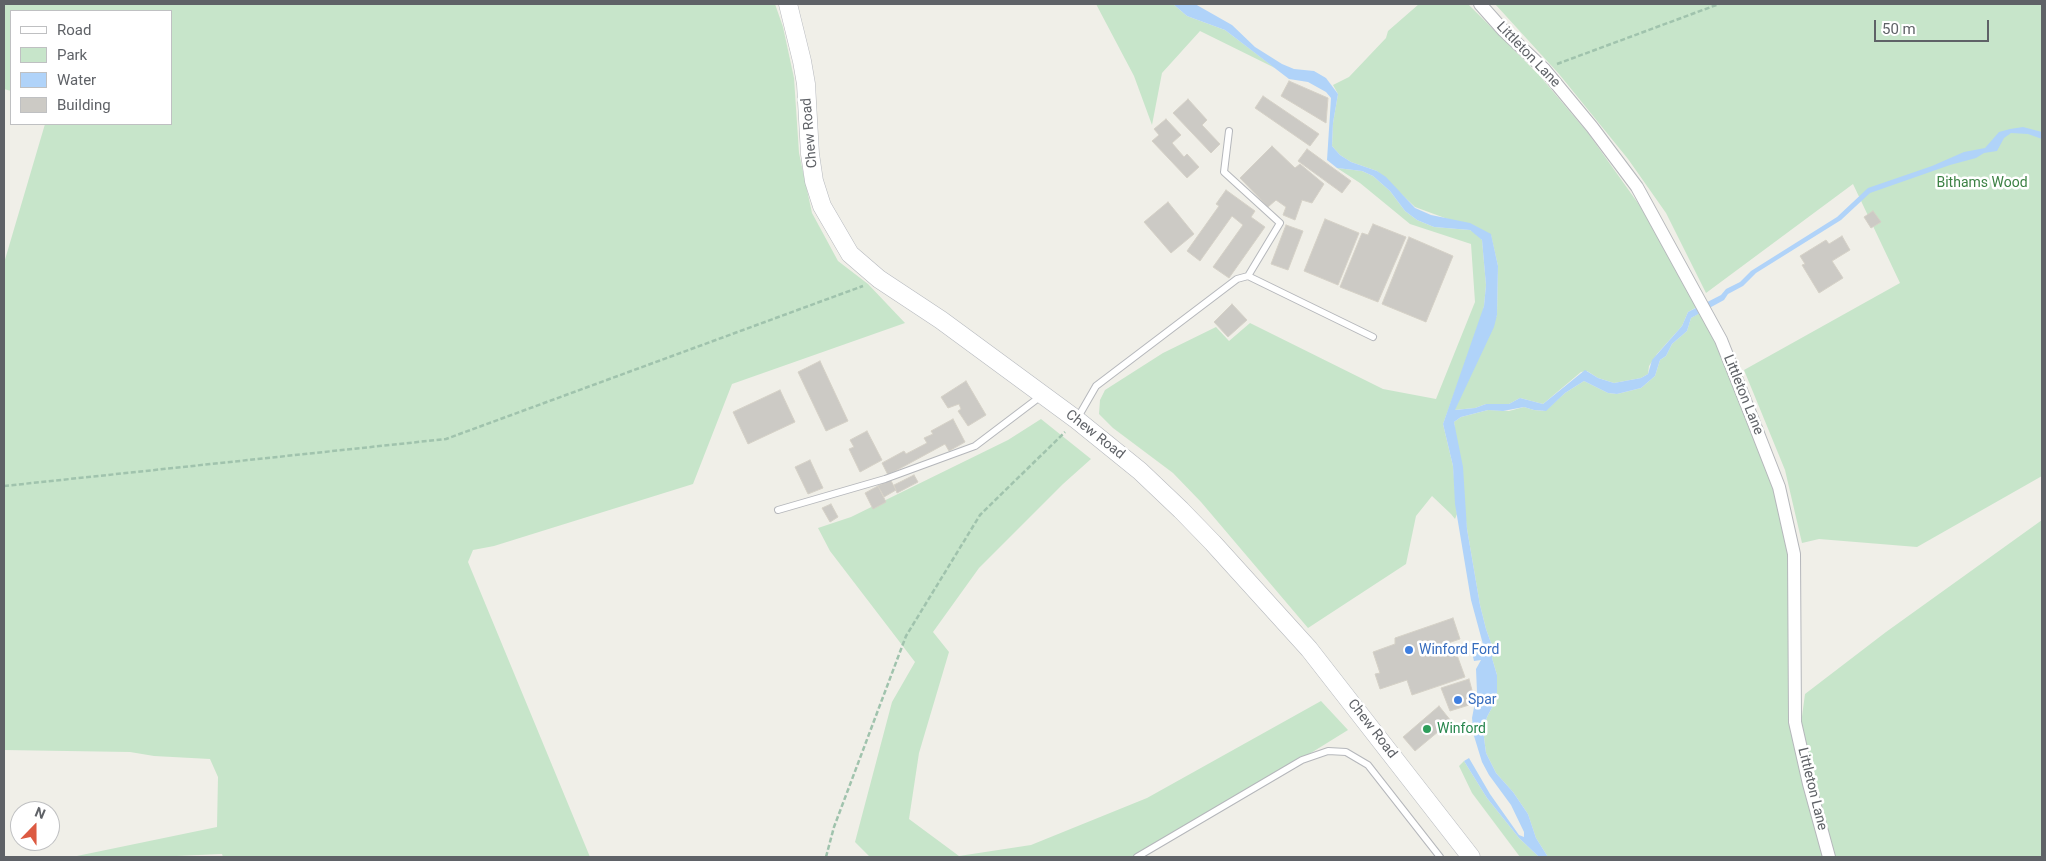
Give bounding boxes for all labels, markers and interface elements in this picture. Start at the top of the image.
legend [10,10,172,125]
scale bar [1876,10,1991,42]
street label: Littleton Lane [1492,19,1564,91]
text: 50 m [1882,20,1916,38]
text: Road [57,21,91,39]
text: Park [57,46,87,64]
text: Water [57,71,96,89]
text: Building [57,96,111,114]
street label: Chew Road [799,97,821,169]
park label: Bithams Wood [1936,175,2028,191]
street label: Littleton Lane [1719,353,1767,437]
street label: Chew Road [1062,407,1128,463]
place label: Winford Ford [1419,642,1499,658]
marker: Winford Ford [1403,644,1415,656]
place label: Spar [1468,692,1497,708]
marker: Spar [1452,694,1464,706]
street label: Chew Road [1344,696,1400,762]
place label: Winford [1437,721,1486,737]
marker: Winford [1421,723,1433,735]
street label: Littleton Lane [1794,746,1830,832]
north arrow [10,801,60,851]
text: N [33,804,48,822]

